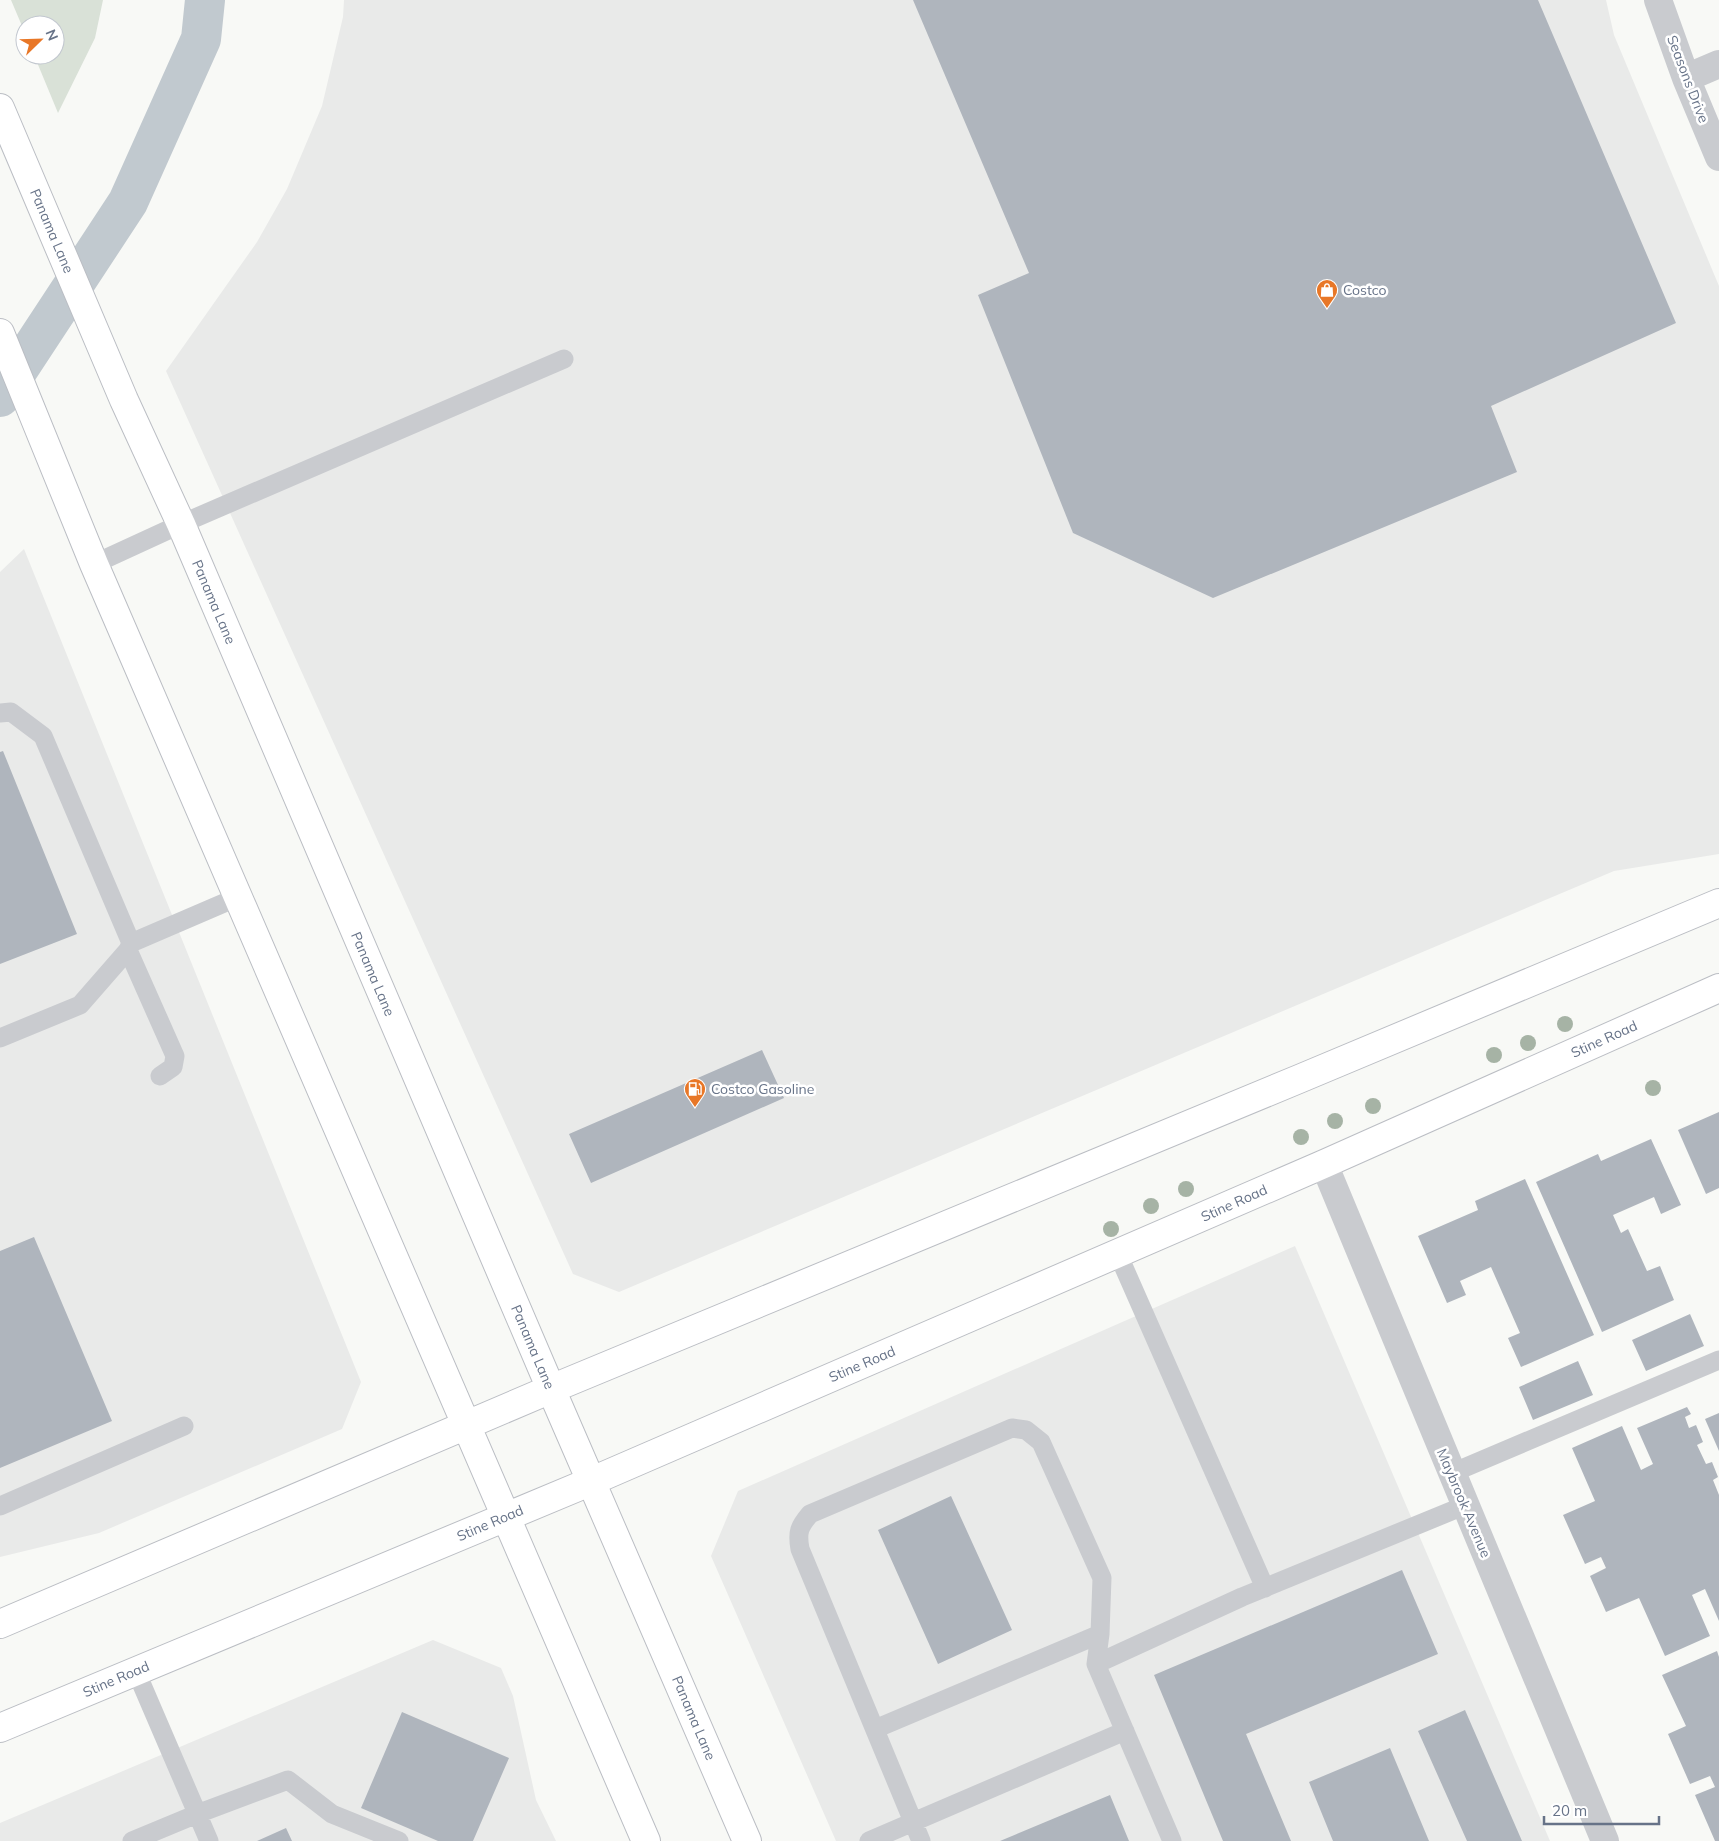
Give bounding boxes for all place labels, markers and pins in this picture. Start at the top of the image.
shop icon: Costco [1315,278,1339,309]
place label: Costco [1343,281,1387,299]
fuel station icon: Costco Gasoline [683,1077,707,1108]
place label: Costco Gasoline [711,1080,814,1098]

